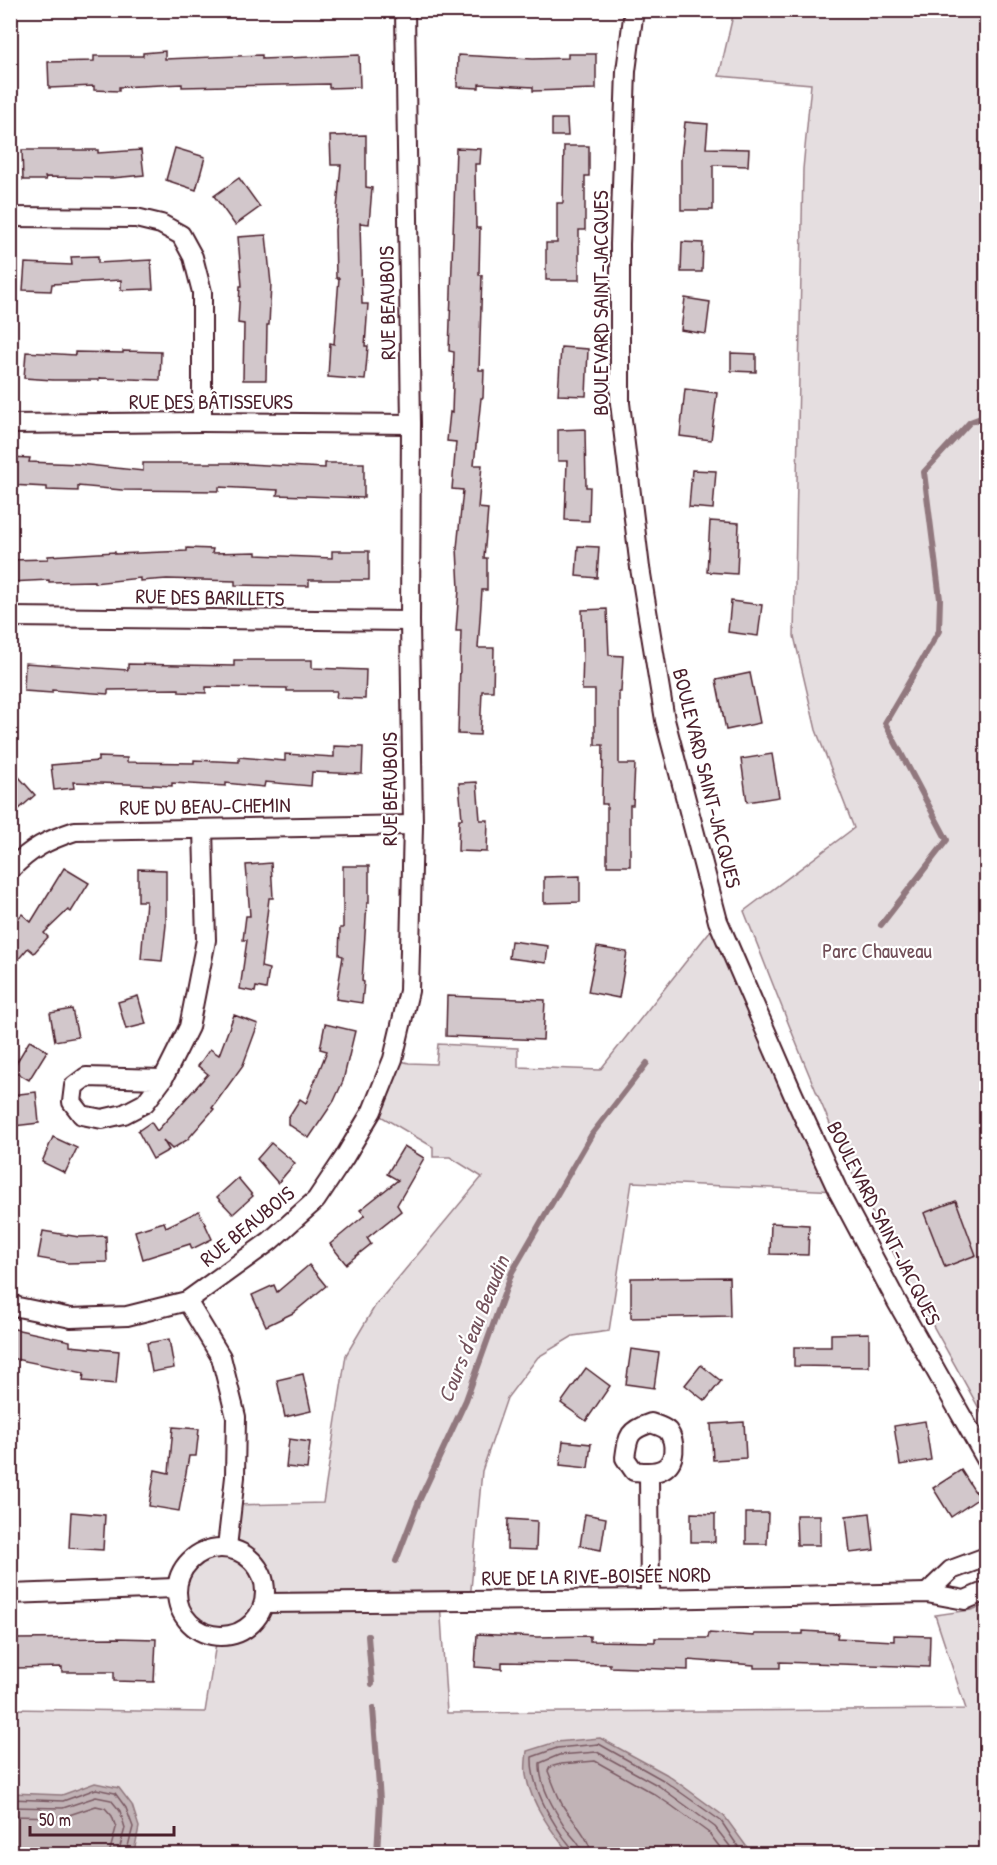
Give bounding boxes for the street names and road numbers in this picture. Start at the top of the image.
street label: BOULEVARD SAINT-JACQUES [586,190,615,416]
street label: RUE BEAUBOIS [372,245,402,360]
street label: RUE DES BÂTISSEURS [129,387,293,416]
street label: RUE DES BARILLETS [135,581,285,613]
street label: BOULEVARD SAINT-JACQUES [666,665,748,891]
street label: RUE BEAUBOIS [375,732,404,846]
street label: RUE DU BEAU-CHEMIN [119,790,291,822]
street label: BOULEVARD SAINT-JACQUES [820,1116,948,1330]
street label: RUE BEAUBOIS [194,1179,301,1273]
street label: RUE DE LA RIVE-BOISÉE NORD [481,1560,711,1592]

